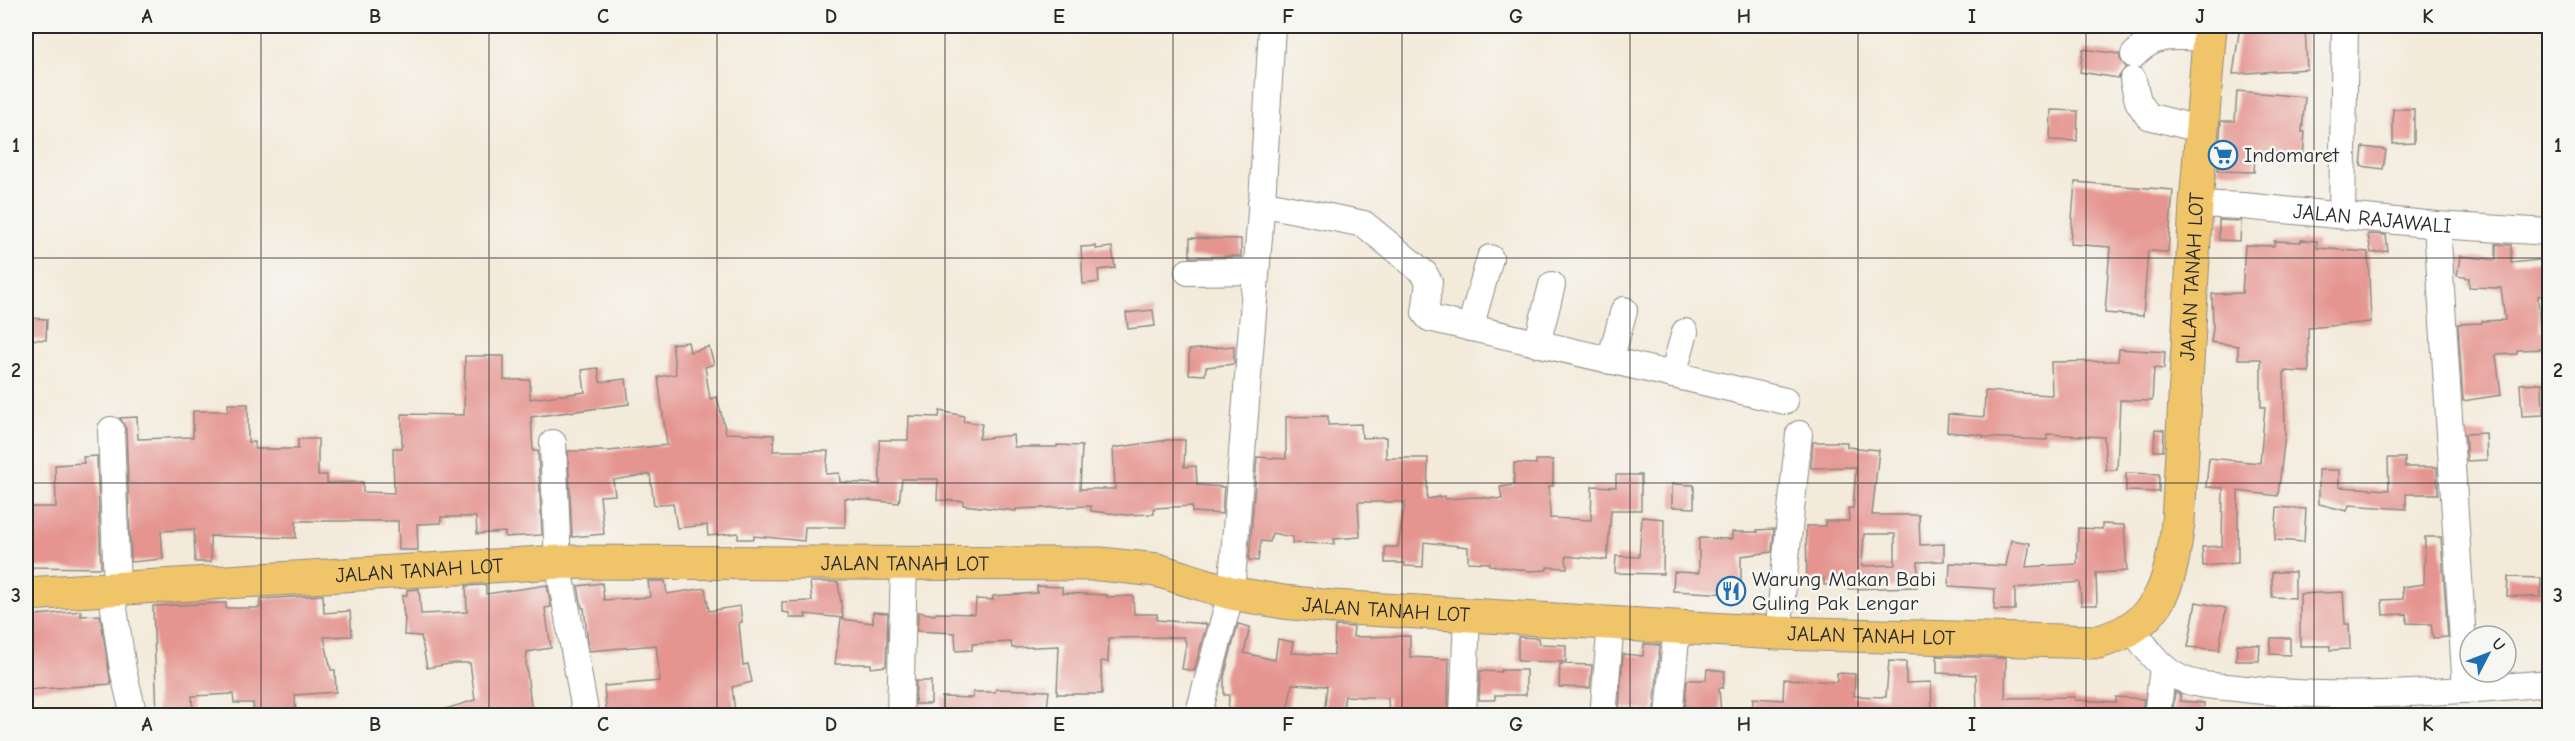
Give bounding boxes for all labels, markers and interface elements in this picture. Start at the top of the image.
text: A [141,5,153,28]
text: B [369,5,381,28]
text: C [597,5,609,28]
text: D [825,5,837,28]
text: E [1053,5,1065,28]
text: F [1282,5,1294,28]
text: G [1509,5,1523,28]
text: H [1737,5,1751,28]
text: I [1968,5,1976,28]
text: J [2195,5,2205,28]
text: K [2422,5,2434,28]
text: 1 [12,134,20,157]
text: 1 [2554,134,2562,157]
supermarket icon: Indomaret [2207,139,2239,171]
place label: Indomaret [2244,143,2340,167]
street label: JALAN TANAH LOT [2175,192,2209,361]
street label: JALAN RAJAWALI [2292,199,2452,238]
text: 2 [11,359,21,382]
text: 2 [2553,359,2563,382]
street label: JALAN TANAH LOT [821,551,989,576]
street label: JALAN TANAH LOT [335,553,504,587]
place label: Warung Makan Babi Guling Pak Lengar [1752,567,1936,615]
restaurant icon: Warung Makan Babi Guling Pak Lengar [1715,575,1747,607]
text: 3 [11,584,21,607]
text: 3 [2553,584,2563,607]
street label: JALAN TANAH LOT [1301,592,1471,627]
street label: JALAN TANAH LOT [1787,621,1956,650]
north arrow [2458,624,2518,684]
text: U [2488,635,2509,655]
text: A [141,713,153,736]
text: B [369,713,381,736]
text: C [597,713,609,736]
text: D [825,713,837,736]
text: E [1053,713,1065,736]
text: F [1282,713,1294,736]
text: G [1509,713,1523,736]
text: H [1737,713,1751,736]
text: I [1968,713,1976,736]
text: J [2195,713,2205,736]
text: K [2422,713,2434,736]

